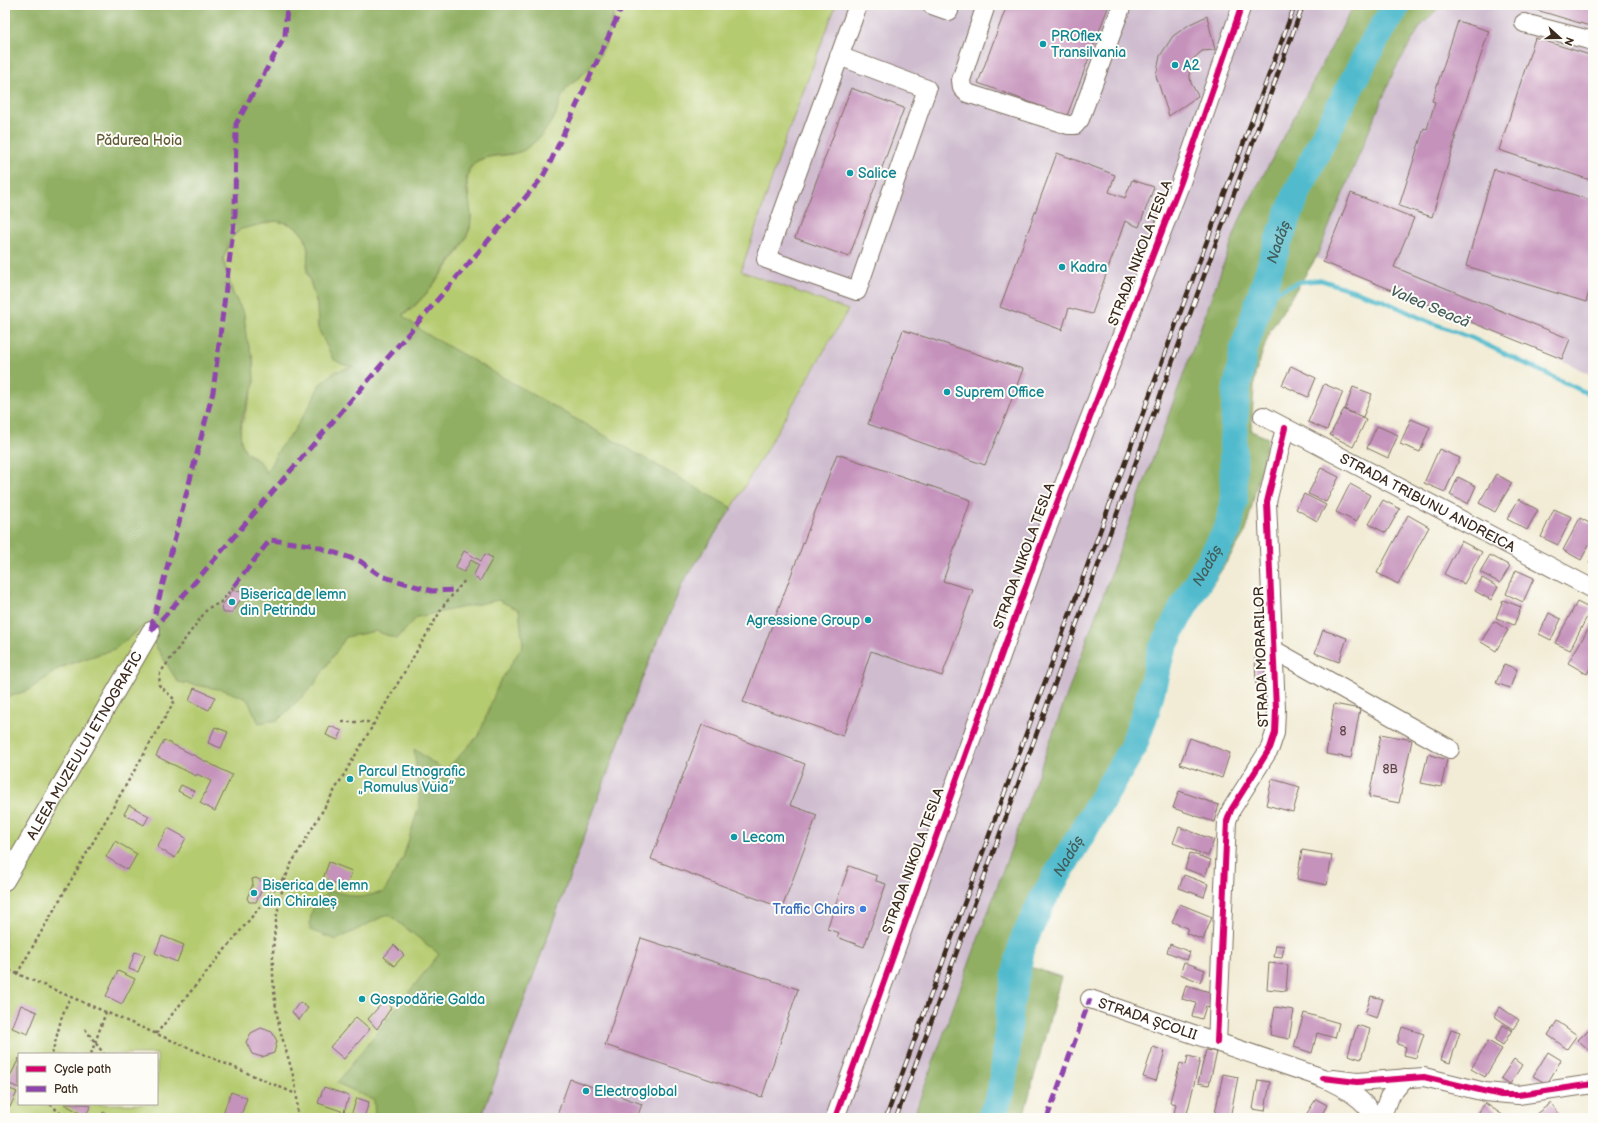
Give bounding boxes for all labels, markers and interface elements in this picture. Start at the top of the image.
north arrow [1540,18,1580,58]
place label: PROflex Transilvania [1051,28,1126,61]
text: N [1561,35,1576,48]
marker: PROflex Transilvania [1038,39,1048,49]
place label: A2 [1183,57,1201,74]
marker: A2 [1170,60,1180,70]
park label: Pădurea Hoia [96,132,182,149]
place label: Salice [858,165,897,182]
marker: Salice [845,168,855,178]
street label: STRADA NIKOLA TESLA [1104,177,1176,328]
water label: Nadăș [1262,217,1295,266]
place label: Kadra [1070,259,1108,276]
marker: Kadra [1057,262,1067,272]
water label: Valea Seacă [1387,282,1473,332]
place label: Suprem Office [955,384,1044,401]
marker: Suprem Office [942,387,952,397]
street label: STRADA TRIBUNU ANDREICA [1337,449,1519,555]
street label: STRADA NIKOLA TESLA [990,480,1059,631]
water label: Nadăș [1188,541,1227,590]
place label: Biserica de lemn din Petrindu [240,586,347,619]
street label: STRADA MORARILOR [1250,586,1272,728]
marker: Biserica de lemn din Petrindu [227,597,237,607]
place label: Agressione Group [747,612,860,629]
marker: Agressione Group [863,615,873,625]
street label: ALEEA MUZEULUI ETNOGRAFIC [23,648,146,842]
house number: 8 [1340,724,1347,739]
house number: 8B [1382,762,1398,777]
place label: Parcul Etnografic „Romulus Vuia” [358,763,466,796]
marker: Parcul Etnografic „Romulus Vuia” [345,774,355,784]
street label: STRADA NIKOLA TESLA [879,785,948,936]
place label: Lecom [742,829,785,846]
marker: Lecom [729,832,739,842]
water label: Nadăș [1049,832,1088,880]
place label: Biserica de lemn din Chiraleș [262,877,369,910]
marker: Biserica de lemn din Chiraleș [249,888,259,898]
place label: Traffic Chairs [773,901,855,918]
marker: Traffic Chairs [858,904,868,914]
place label: Gospodărie Galda [370,991,485,1008]
marker: Gospodărie Galda [357,994,367,1004]
street label: STRADA ȘCOLII [1096,994,1199,1043]
legend [18,1053,158,1105]
text: Cycle path [54,1062,111,1077]
text: Path [54,1082,79,1097]
place label: Electroglobal [594,1083,677,1100]
marker: Electroglobal [581,1086,591,1096]

